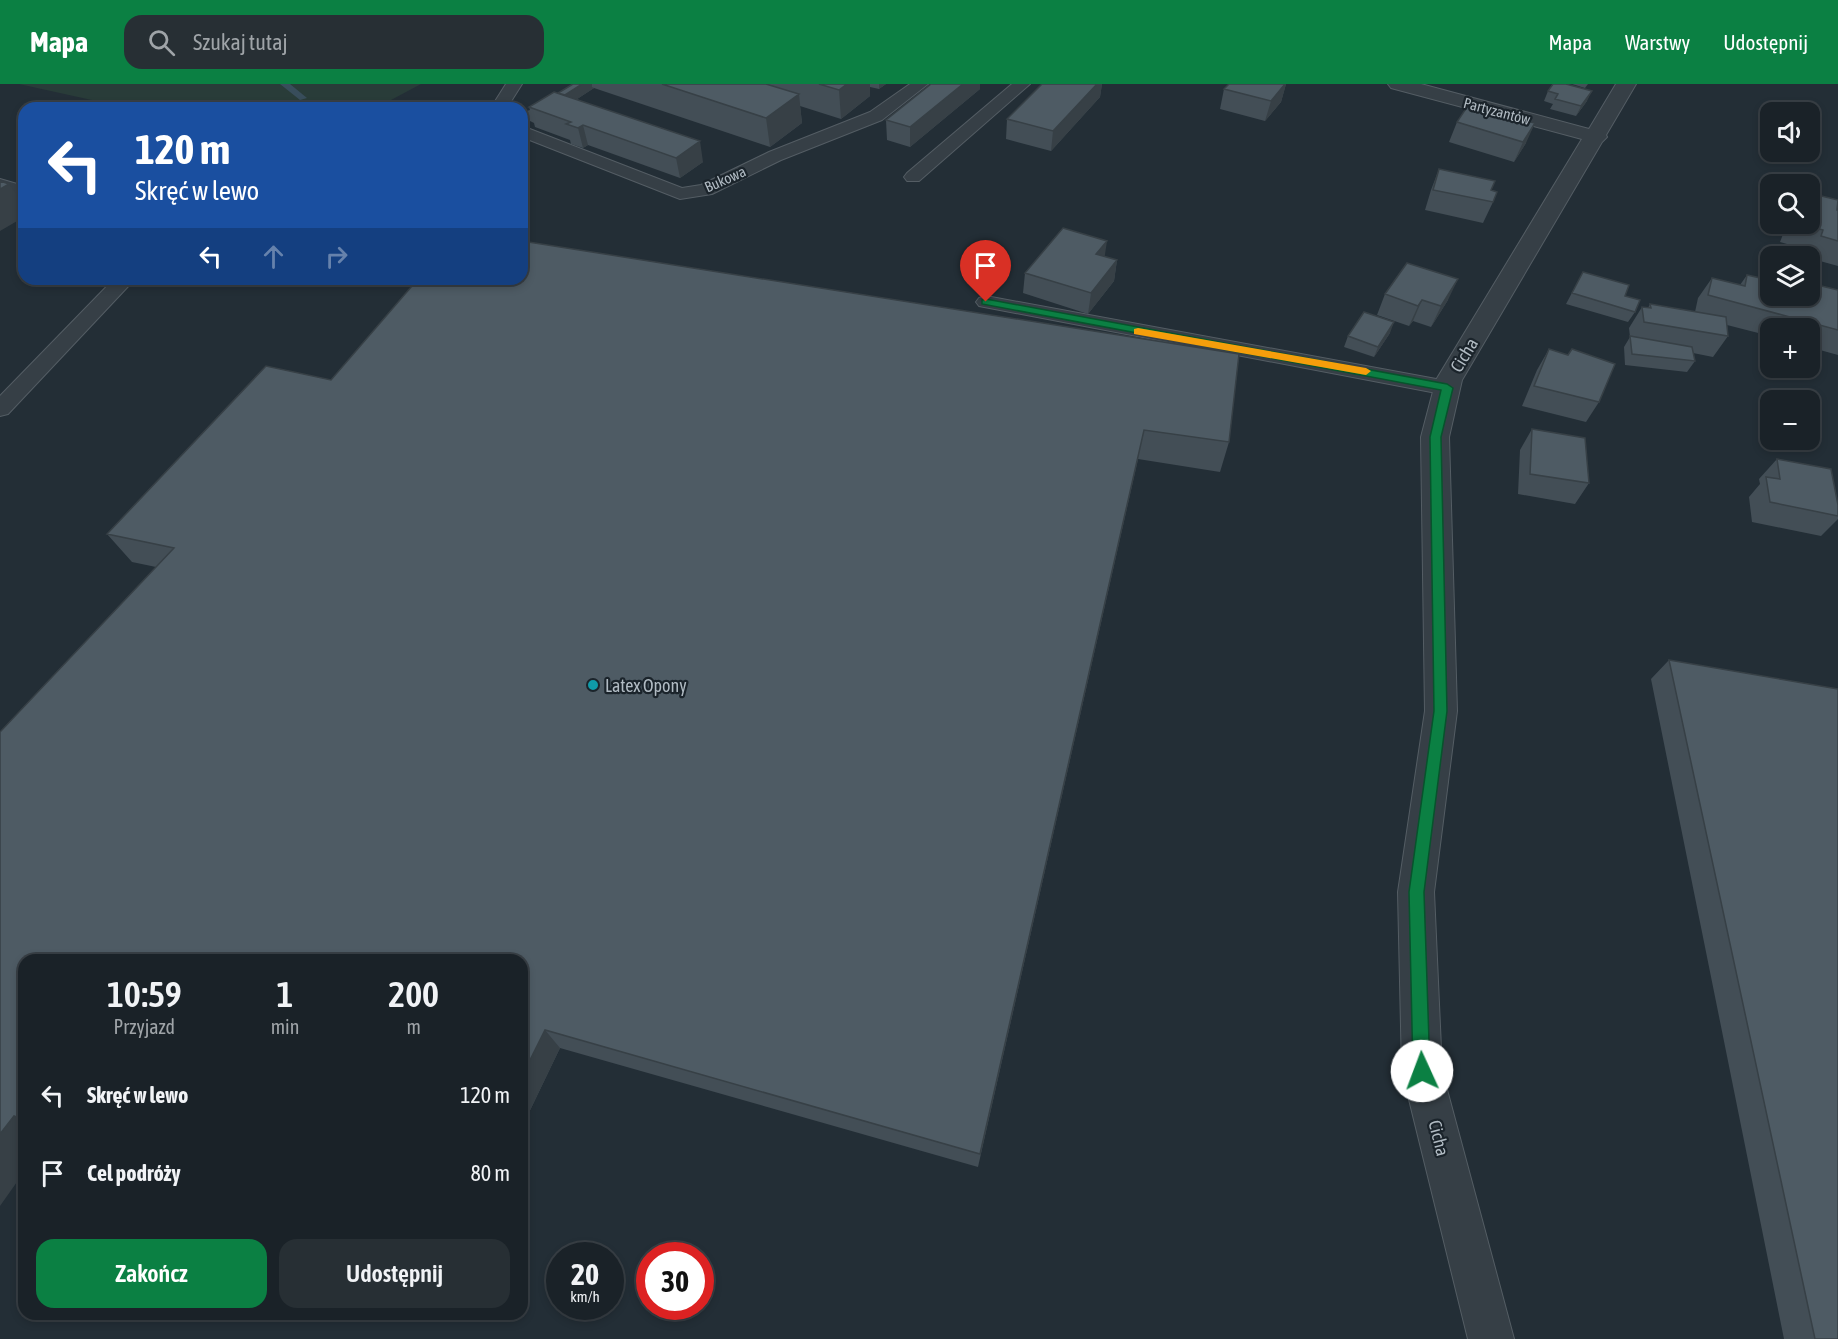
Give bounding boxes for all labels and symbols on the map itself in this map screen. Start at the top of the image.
street label: Partyzantów [1462,94,1532,128]
street label: Bukowa [702,162,748,196]
pin [960,240,1011,302]
street label: Cicha [1446,334,1482,376]
place label: Latex Opony [605,675,687,696]
marker: Latex Opony [586,678,600,692]
position arrow [1390,1039,1454,1103]
street label: Cicha [1424,1118,1454,1158]
speed limit sign: 30 [636,1242,714,1320]

